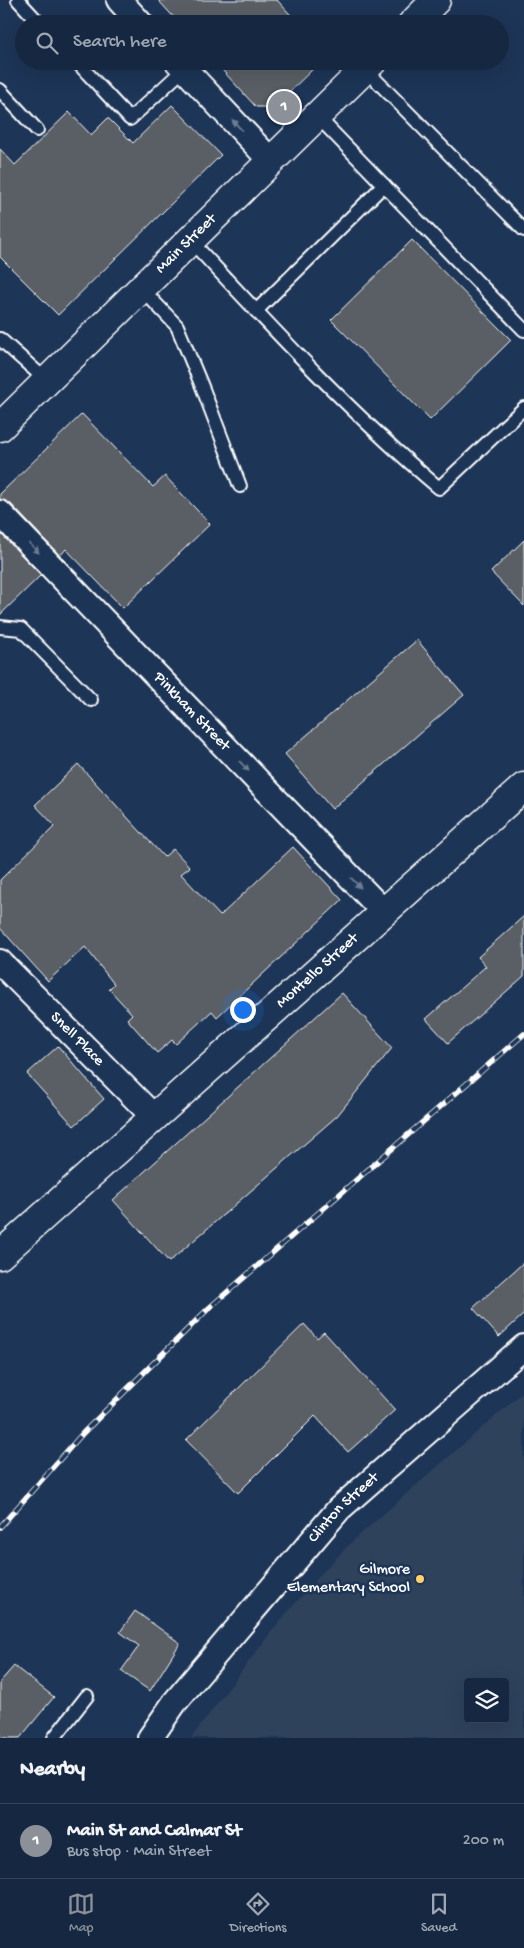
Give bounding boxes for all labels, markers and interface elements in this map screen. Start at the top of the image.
search box [15,15,509,70]
icon: search [33,29,61,57]
text: Search here [73,31,167,54]
pin: 1 [268,88,300,126]
one-way arrow [231,120,243,132]
street label: Main Street [152,209,222,278]
one-way arrow [28,542,40,554]
street label: Pinkham Street [148,668,235,756]
one-way arrow [238,760,250,772]
one-way arrow [350,877,362,889]
street label: Montello Street [273,929,364,1013]
your location [230,997,256,1023]
street label: Snell Place [46,1008,108,1071]
street label: Clinton Street [304,1468,384,1547]
place label: Gilmore Elementary School [287,1561,411,1598]
marker: Gilmore Elementary School [414,1573,426,1585]
map controls [464,1678,509,1723]
button: layers [464,1678,509,1723]
text: Nearby [20,1758,85,1783]
text: Main St and Calmar St [67,1820,242,1843]
text: 1 [33,1832,39,1851]
text: 200 m [463,1832,504,1851]
text: Bus stop · Main Street [67,1843,211,1862]
tab: Map [67,1890,95,1937]
tab: Directions [230,1890,287,1937]
tab: Saved [421,1890,457,1937]

